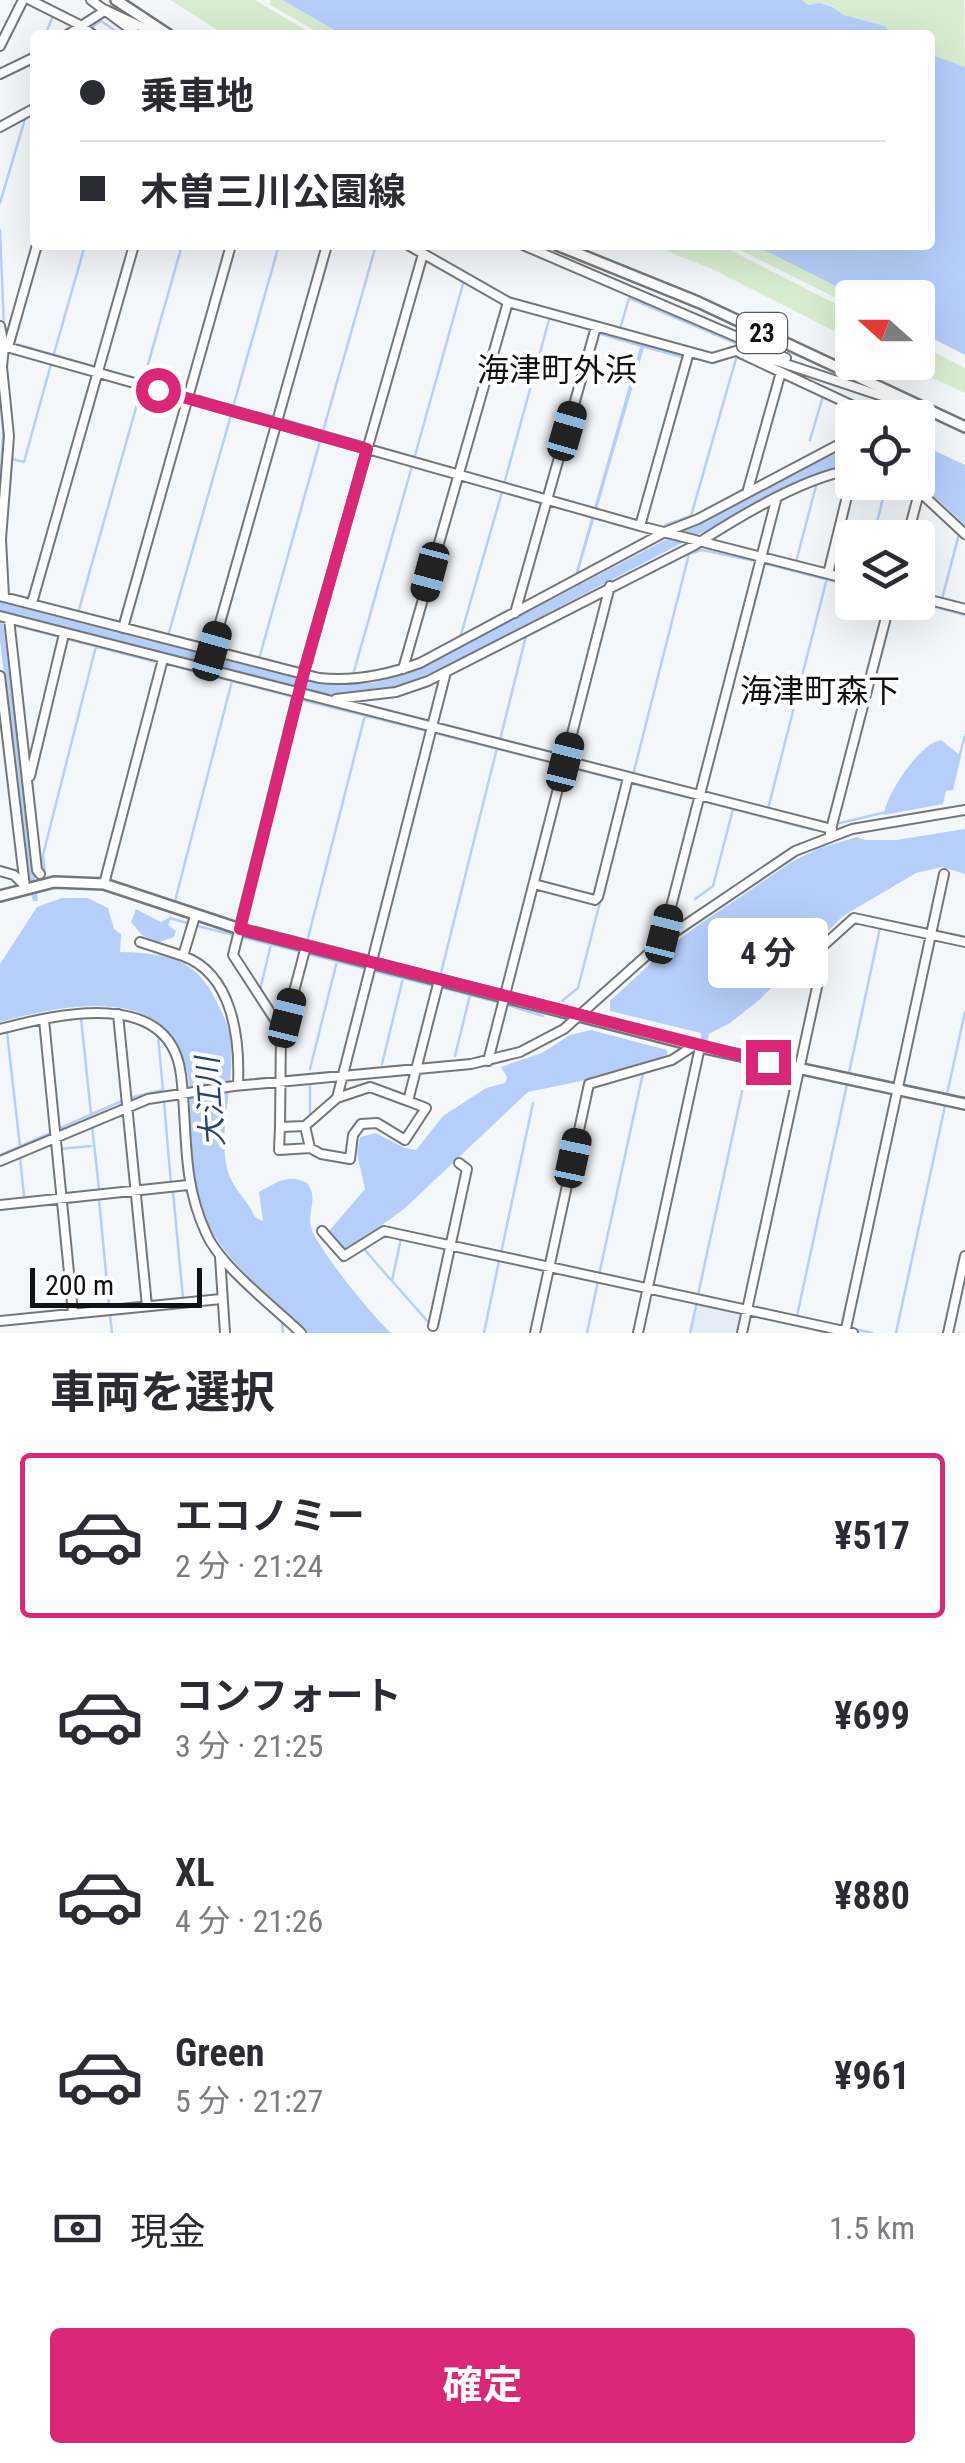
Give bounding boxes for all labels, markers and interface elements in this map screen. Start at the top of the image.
text: 乗車地 [140,74,254,118]
text: 木曽三川公園線 [140,170,406,214]
north arrow [835,280,935,380]
map controls [835,280,935,620]
road number: 23 [737,313,787,353]
district label: 海津町外浜 [477,351,637,389]
route start [136,368,181,413]
car [544,398,590,464]
button: locate [835,400,935,500]
button: layers [835,520,935,620]
car [408,539,452,605]
car [189,618,235,684]
district label: 海津町森下 [740,672,900,710]
car [543,729,587,795]
car [642,901,686,967]
callout: 4 分 [708,917,828,987]
text: 4 分 [740,934,796,972]
car [265,985,309,1051]
route end [746,1040,791,1085]
water label: 大江川 [189,1053,231,1148]
car [552,1126,594,1190]
scale bar [30,1263,202,1308]
text: 200 m [45,1269,114,1302]
text: 車両を選択 [50,1366,275,1419]
icon: car [55,1491,145,1581]
text: エコノミー [175,1494,365,1538]
text: ¥517 [834,1514,910,1558]
text: 2 分 · 21:24 [175,1547,323,1585]
icon: car [55,1671,145,1761]
text: コンフォート [175,1674,402,1718]
text: ¥699 [834,1694,910,1738]
text: 3 分 · 21:25 [175,1727,323,1765]
icon: car [55,1851,145,1941]
text: XL [175,1851,214,1895]
text: ¥880 [834,1874,910,1918]
text: 4 分 · 21:26 [175,1902,323,1940]
icon: car [55,2031,145,2121]
text: Green [175,2031,265,2075]
text: ¥961 [834,2054,910,2098]
text: 5 分 · 21:27 [175,2082,323,2120]
icon: cash [50,2201,105,2256]
text: 1.5 km [829,2209,915,2247]
text: 現金 [130,2210,206,2254]
button: 確定 [50,2328,915,2443]

